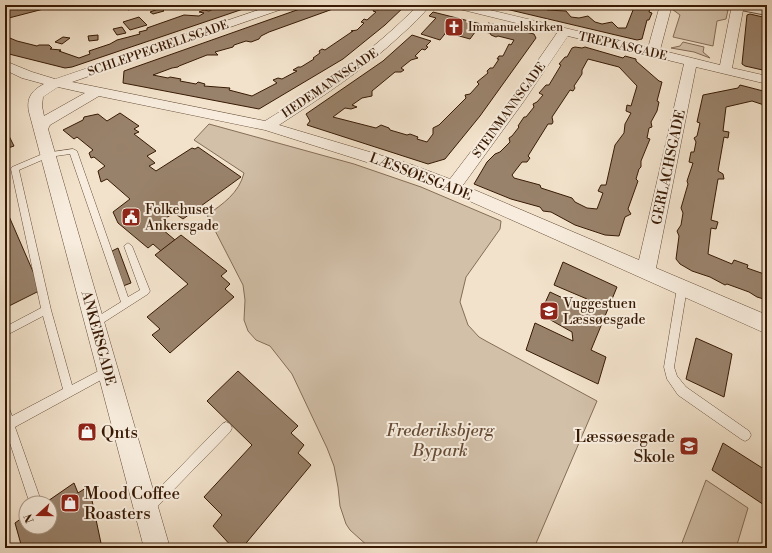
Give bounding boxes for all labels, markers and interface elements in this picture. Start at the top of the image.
church icon: Immanuelskirken [443,16,465,38]
street label: SCHLEPPEGRELLSGADE [86,17,231,80]
place label: Immanuelskirken [468,20,563,35]
street label: TREPKASGADE [577,29,669,64]
street label: HEDEMANNSGADE [279,46,381,121]
street label: STEINMANNSGADE [470,59,549,161]
street label: GERLACHSGADE [648,108,690,226]
street label: LÆSSØESGADE [367,149,475,205]
place label: Folkehuset Ankersgade [144,201,219,235]
public building icon: Folkehuset Ankersgade [120,206,142,228]
street label: ANKERSGADE [76,288,119,388]
place label: Vuggestuen Læssøesgade [562,295,646,329]
school or university icon: Vuggestuen Læssøesgade [538,300,560,322]
park label: Frederiksbjerg Bypark [386,420,495,462]
shop icon: Qnts [76,421,98,443]
place label: Qnts [101,422,138,444]
place label: Læssøesgade Skole [575,426,675,468]
school or university icon: Læssøesgade Skole [678,435,700,457]
place label: Mood Coffee Roasters [84,483,180,525]
shop icon: Mood Coffee Roasters [59,492,81,514]
north arrow [18,495,58,535]
text: N [21,511,38,525]

